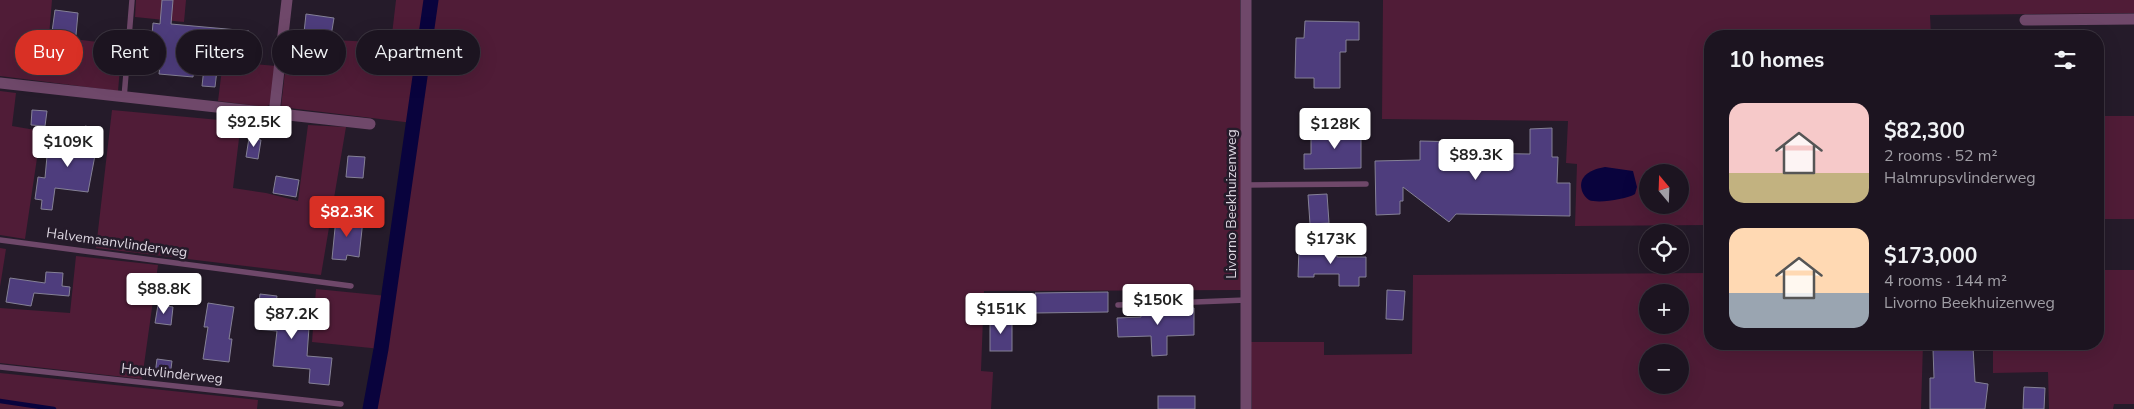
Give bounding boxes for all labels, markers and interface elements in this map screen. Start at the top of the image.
chip: Buy [15,30,83,75]
chip: Rent [93,30,166,75]
chip: Filters [176,30,262,75]
chip: New [272,30,346,75]
chip: Apartment [356,30,480,75]
text: 10 homes [1729,46,1824,74]
icon: filters [2051,46,2079,74]
pin: $92.5K [213,106,295,148]
pin: $128K [1300,108,1370,150]
text: $92.5K [228,111,281,133]
text: $128K [1310,113,1360,135]
text: $82,300 [1884,117,1965,145]
icon: home [1769,123,1829,183]
pin: $109K [33,126,103,168]
street label: Livorno Beekhuizenweg [1222,129,1241,279]
text: $109K [43,131,93,153]
pin: $89.3K [1435,138,1517,181]
text: $89.3K [1450,144,1503,166]
text: 2 rooms · 52 m² [1884,145,1997,167]
north arrow [1639,164,1689,214]
map controls [1639,164,1689,394]
text: Halmrupsvlinderweg [1884,167,2036,189]
pin: $82.3K [306,196,388,238]
text: $82.3K [321,201,374,223]
pin: $173K [1296,222,1366,265]
street label: Halvemaanvlinderweg [45,223,189,262]
button: locate [1639,224,1689,274]
text: $173K [1306,228,1356,250]
text: $173,000 [1884,242,1977,270]
icon: home [1769,248,1829,308]
text: 4 rooms · 144 m² [1884,270,2007,292]
pin: $88.8K [123,272,205,315]
text: $88.8K [138,278,191,300]
pin: $150K [1123,284,1193,326]
button: + [1639,284,1689,334]
text: $150K [1133,289,1183,311]
pin: $151K [966,292,1036,335]
text: Livorno Beekhuizenweg [1884,292,2055,314]
pin: $87.2K [251,298,333,340]
text: $151K [976,298,1026,320]
text: $87.2K [266,303,319,325]
button: − [1639,344,1689,394]
street label: Houtvlinderweg [120,359,224,388]

